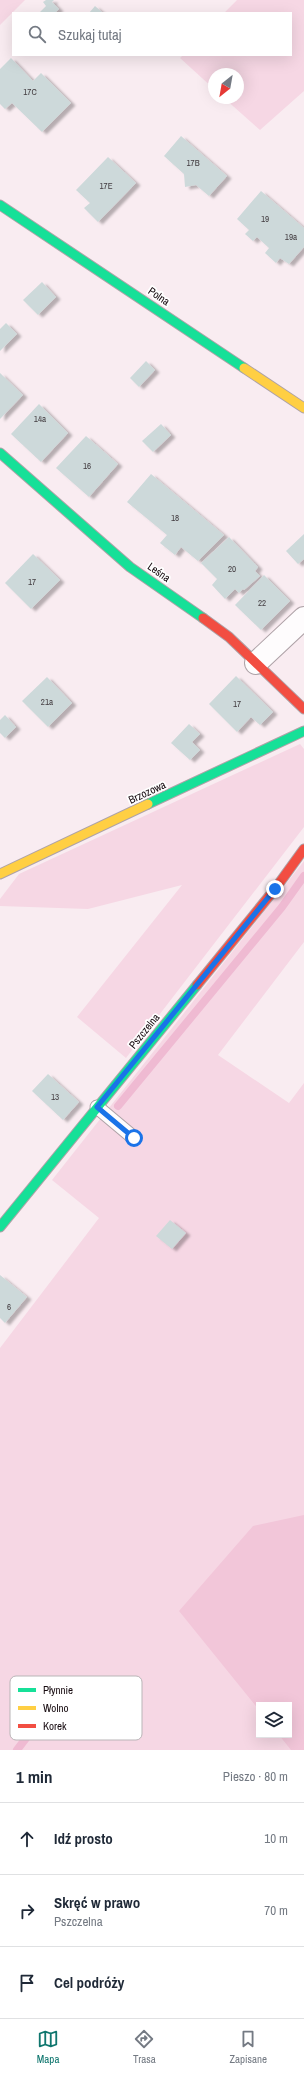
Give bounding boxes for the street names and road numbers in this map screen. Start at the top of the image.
street label: Polna [146,284,172,308]
street label: Leśna [145,559,173,585]
street label: Brzozowa [126,777,168,807]
street label: Pszczelna [126,1011,162,1051]

